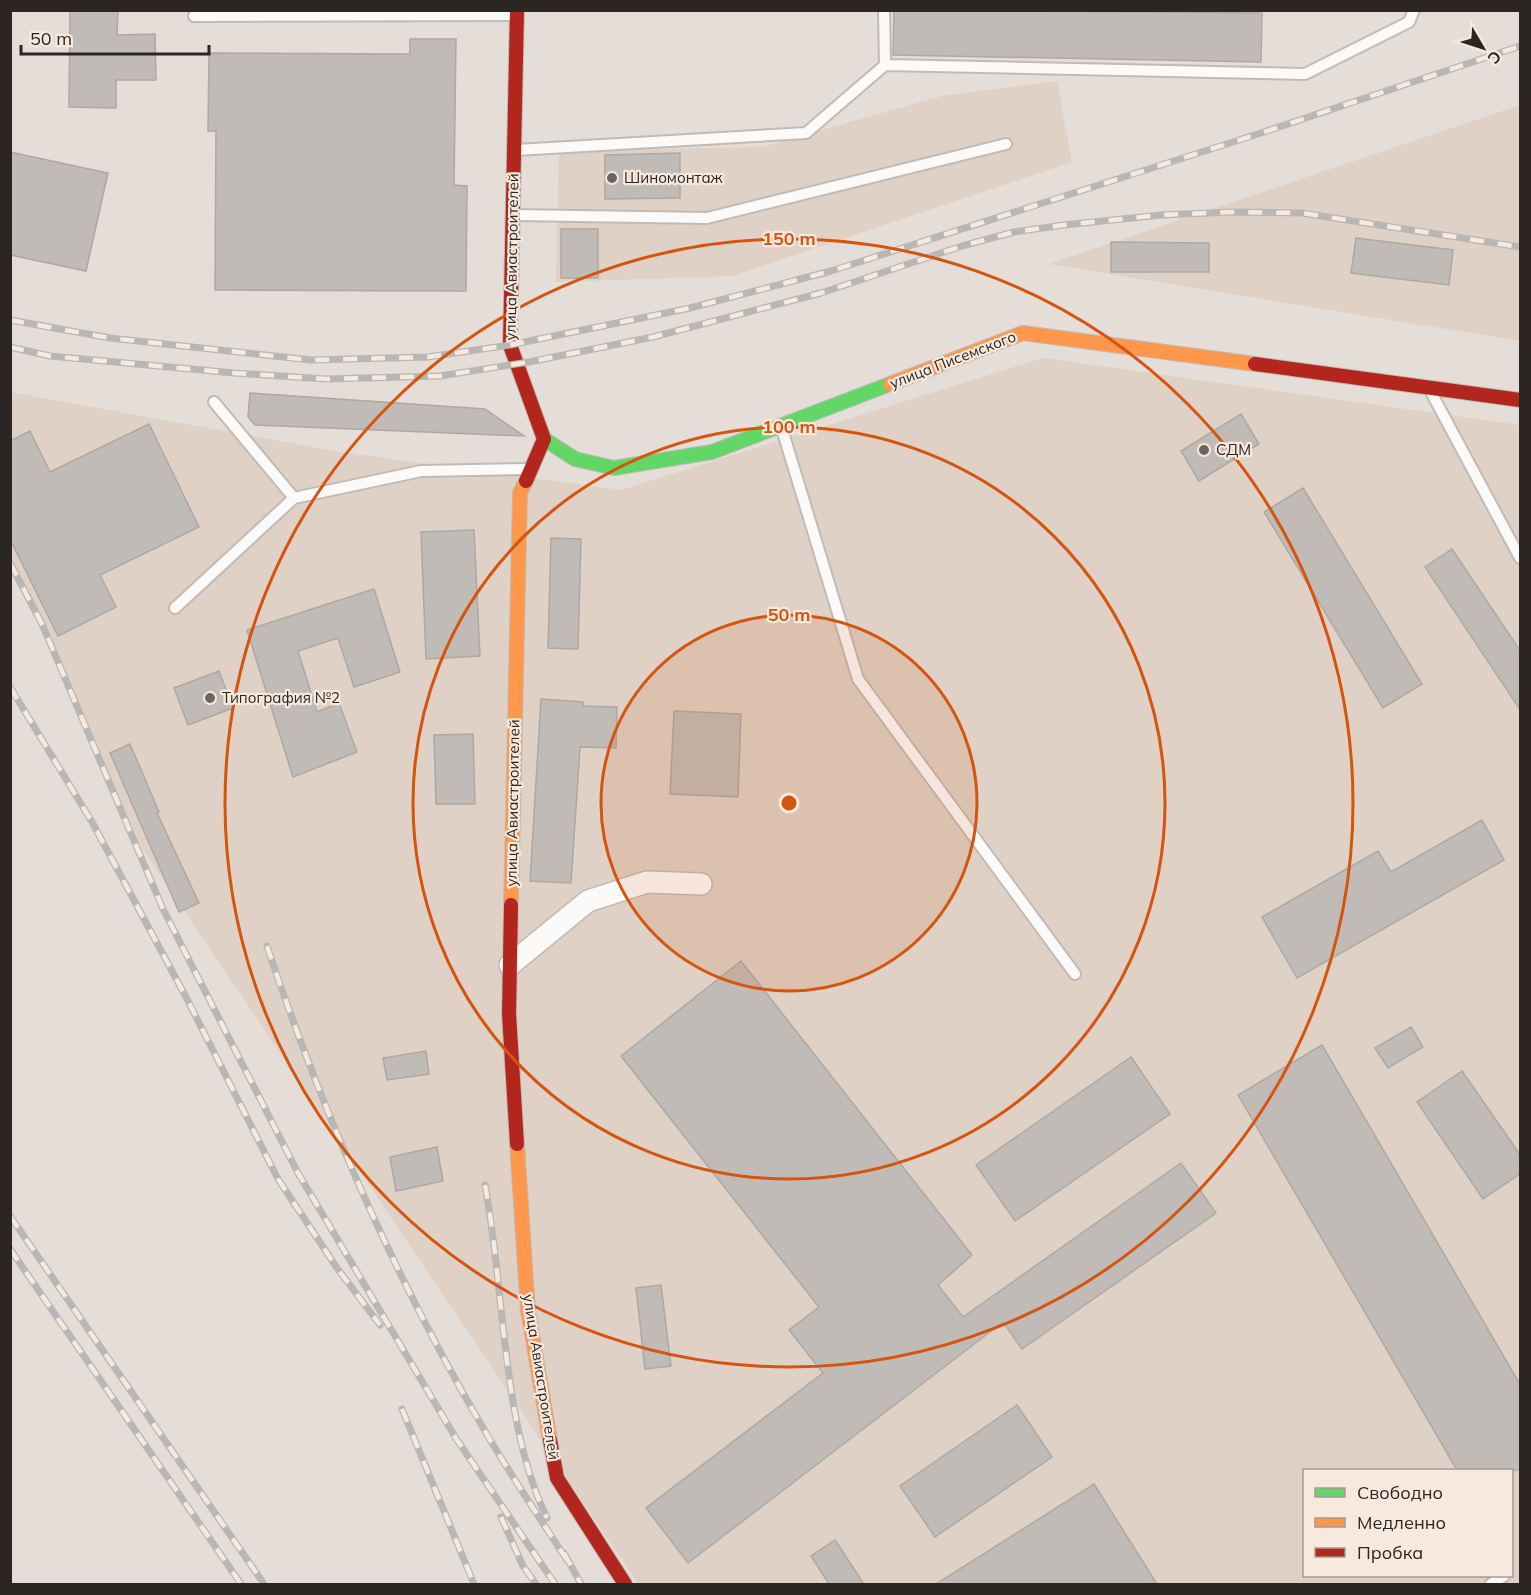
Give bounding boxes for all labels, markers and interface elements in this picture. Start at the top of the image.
scale bar [21,18,208,56]
north arrow [1453,18,1513,78]
text: 50 m [30,27,72,50]
text: С [1483,47,1506,68]
place label: Шиномонтаж [624,168,724,187]
marker: Шиномонтаж [605,171,619,185]
street label: улица Авиастроителей [501,173,522,341]
text: 150 m [762,227,816,250]
street label: улица Писемского [887,327,1019,392]
text: 100 m [762,415,816,438]
place label: СДМ [1216,440,1251,459]
marker: СДМ [1197,443,1211,457]
text: 50 m [768,603,810,626]
place label: Типография №2 [222,688,340,707]
marker: Типография №2 [203,691,217,705]
street label: улица Авиастроителей [502,719,523,887]
centre of rings [779,793,799,813]
street label: улица Авиастроителей [519,1293,564,1461]
legend [1303,1469,1513,1577]
text: Свободно [1357,1481,1443,1504]
text: Медленно [1357,1511,1446,1534]
text: Пробка [1357,1541,1423,1564]

